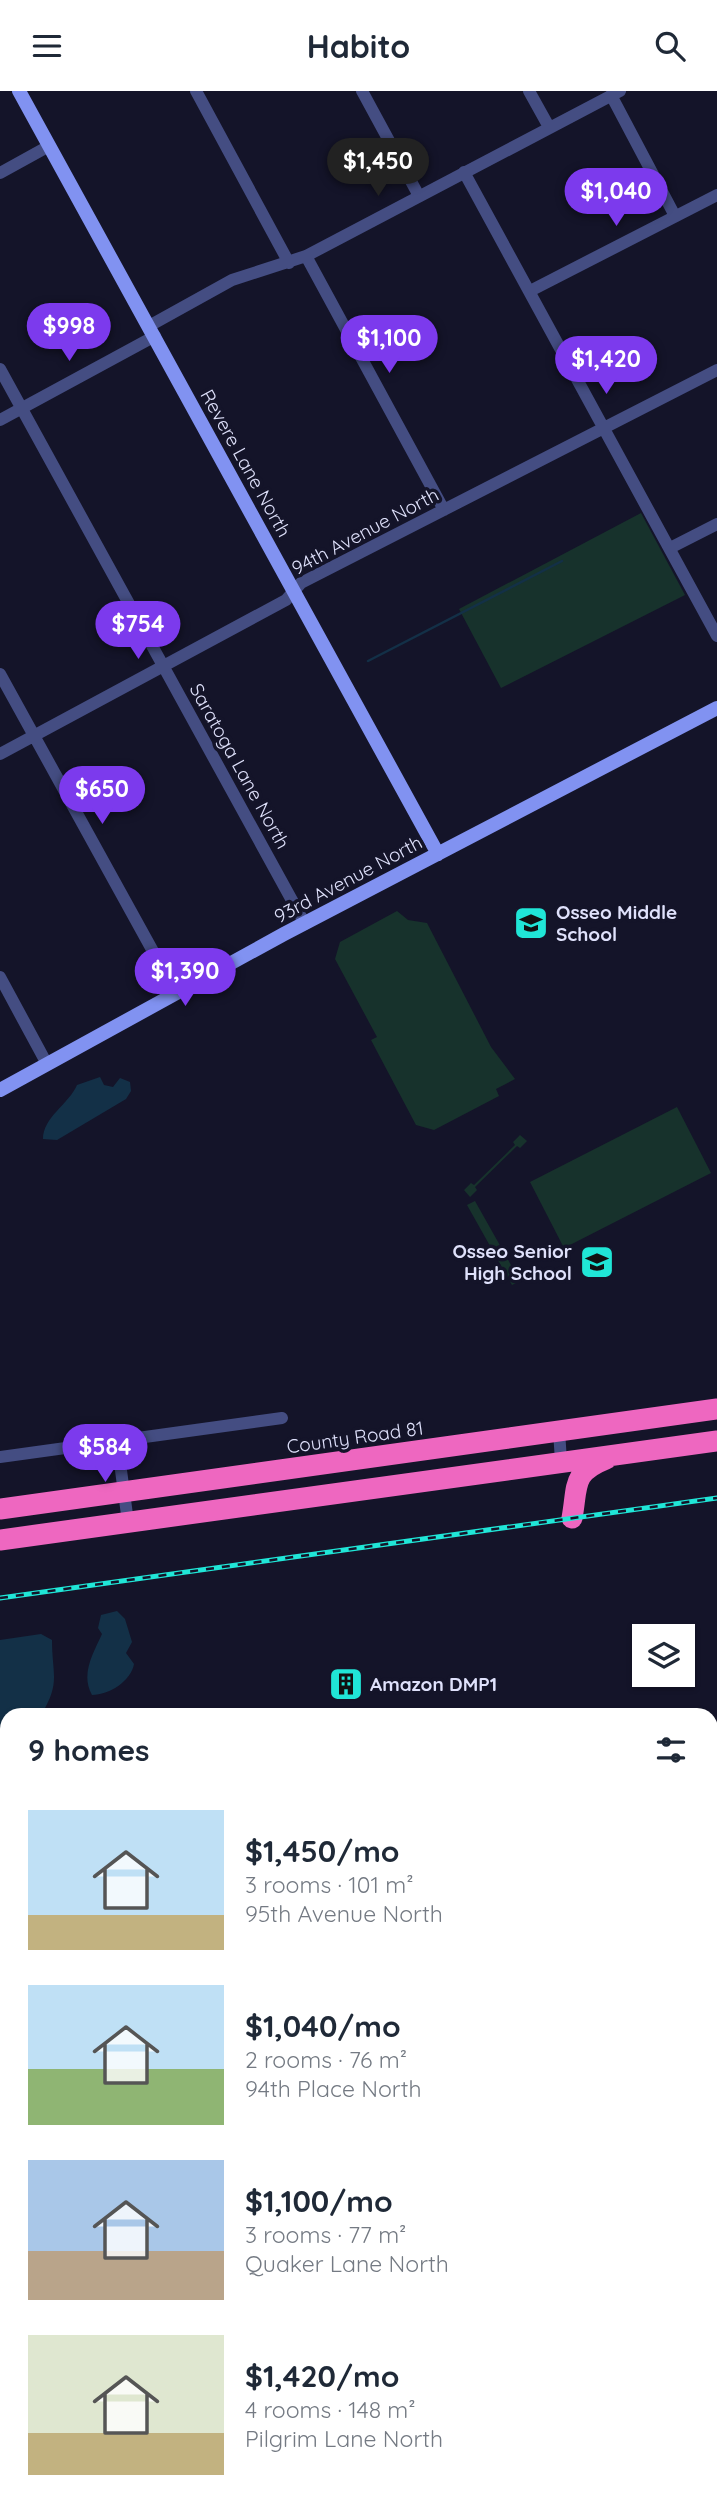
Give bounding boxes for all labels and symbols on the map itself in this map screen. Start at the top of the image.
pin: $1,450 [321,139,435,198]
pin: $1,040 [559,169,673,228]
pin: $998 [28,303,110,363]
pin: $1,100 [332,315,446,375]
pin: $1,420 [549,337,663,396]
street label: Revere Lane North [195,385,297,541]
street label: 94th Avenue North [287,482,443,580]
pin: $754 [97,601,179,661]
street label: Saratoga Lane North [185,679,295,853]
pin: $650 [61,767,143,826]
street label: 93rd Avenue North [270,830,426,928]
place label: Osseo Middle School [556,900,677,946]
school or university icon: Osseo Middle School [512,904,550,942]
pin: $1,390 [128,949,242,1008]
place label: Osseo Senior High School [452,1239,572,1285]
school or university icon: Osseo Senior High School [578,1243,616,1281]
street label: County Road 81 [285,1416,425,1458]
pin: $584 [64,1425,146,1484]
building icon: Amazon DMP1 [327,1665,365,1703]
place label: Amazon DMP1 [370,1672,497,1696]

